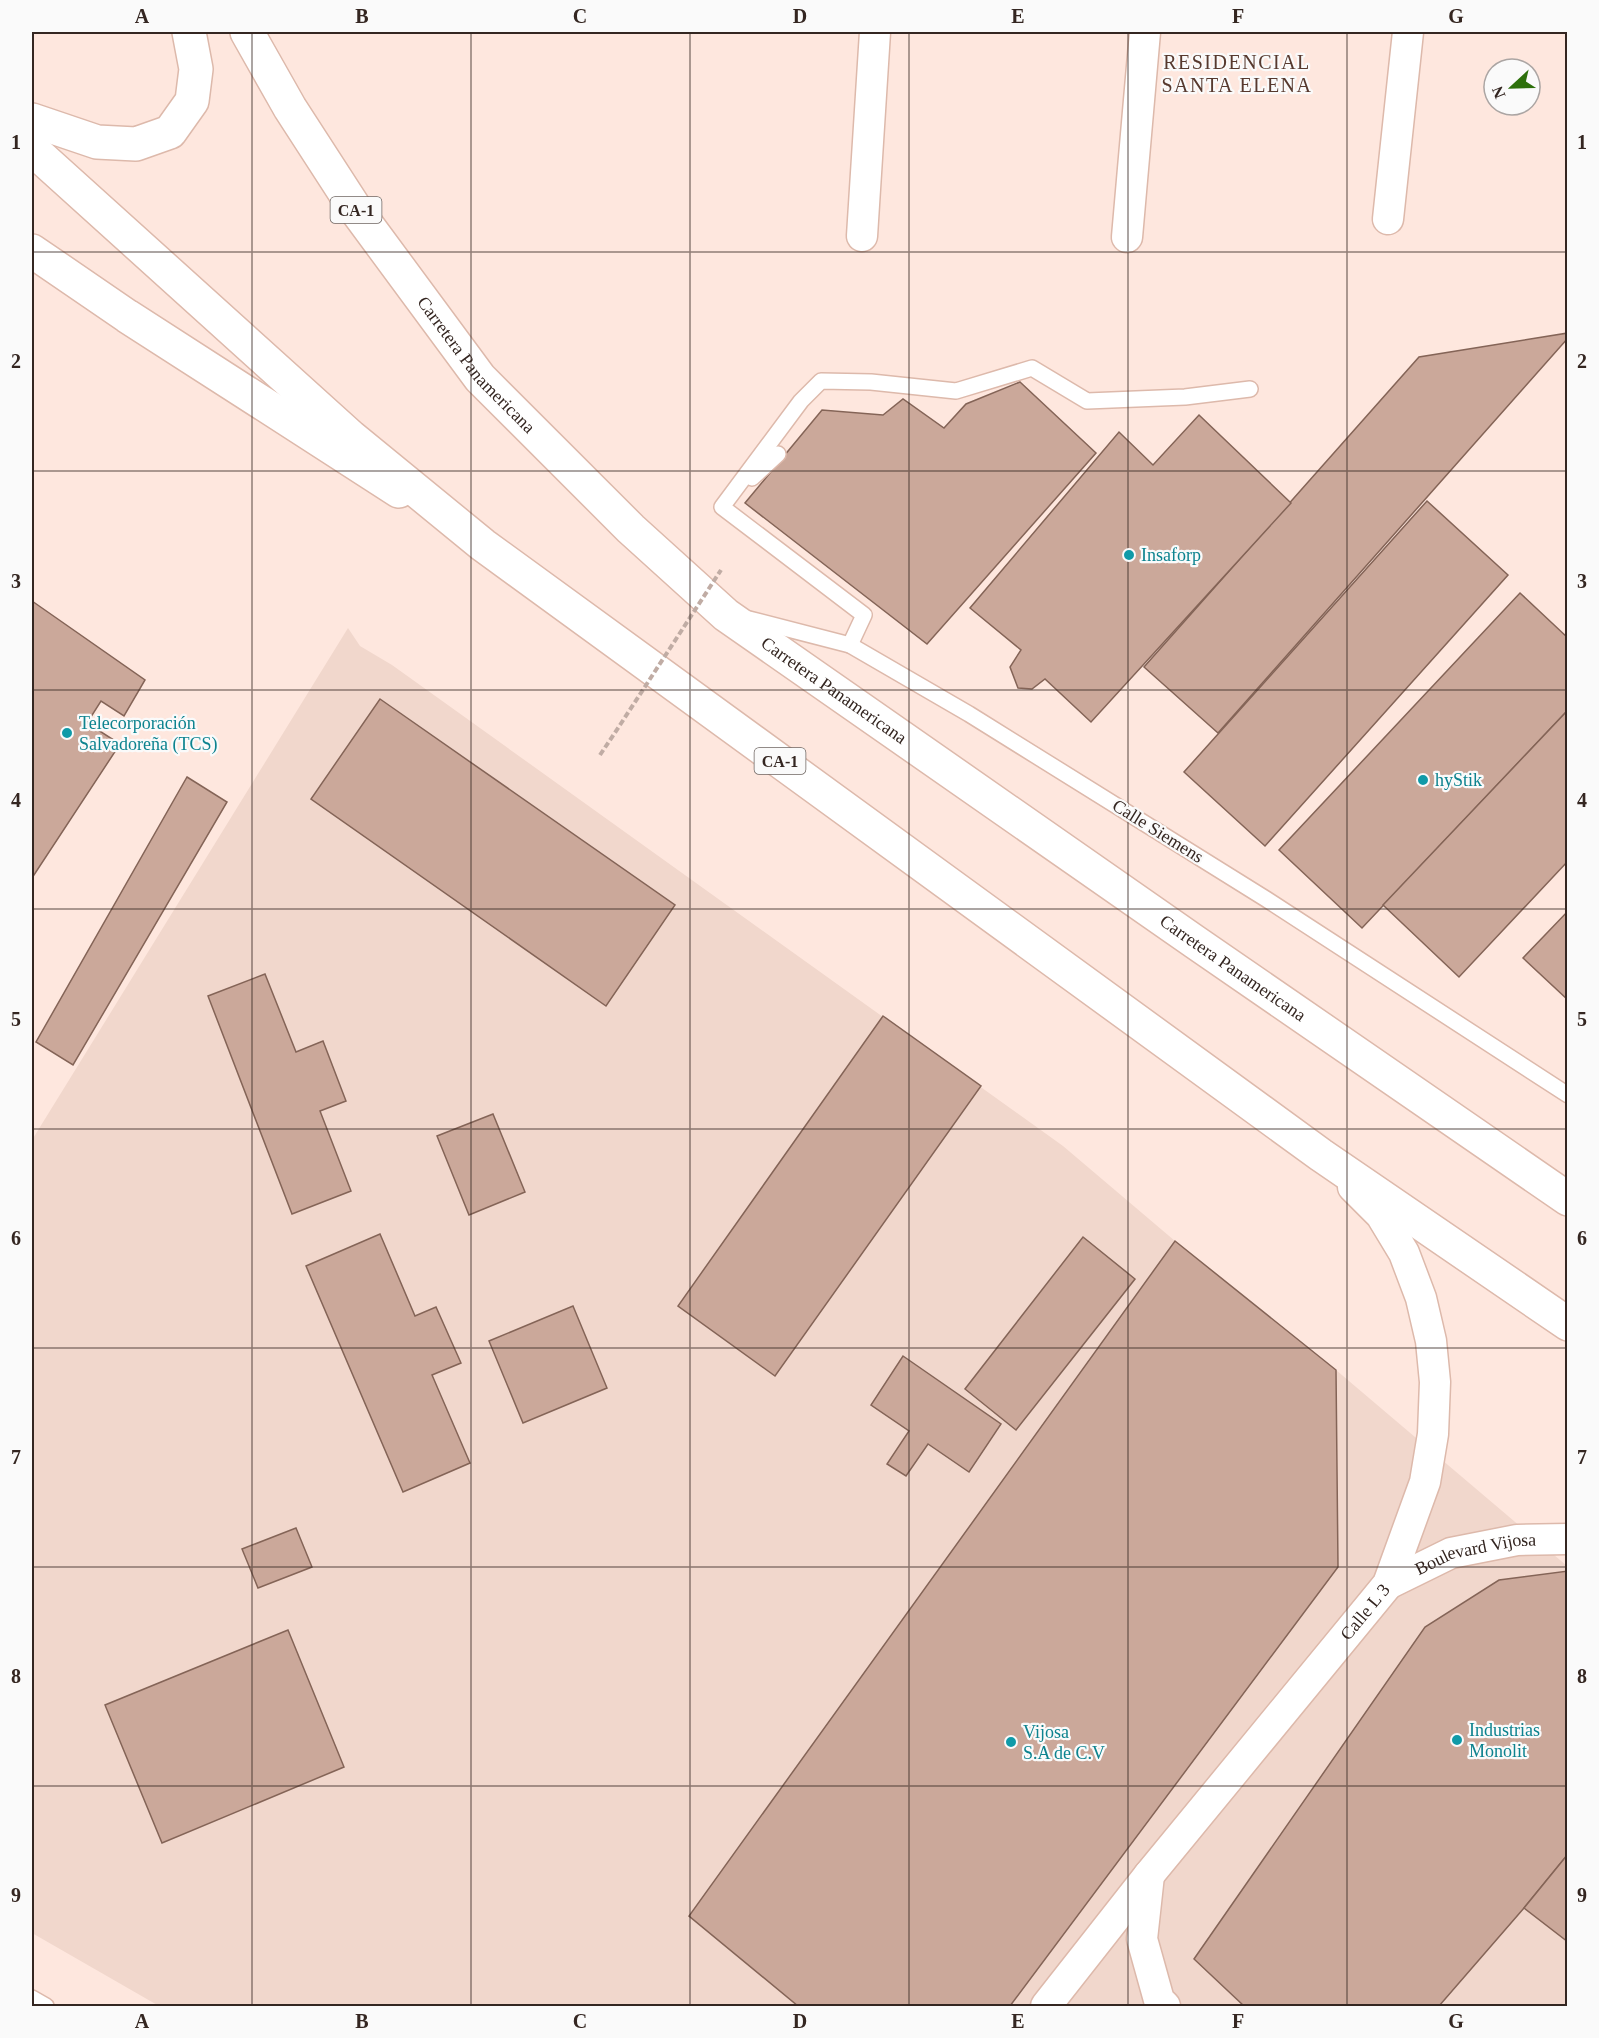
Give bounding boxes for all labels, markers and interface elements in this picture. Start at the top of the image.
text: A [135,5,150,27]
text: B [355,5,369,27]
text: C [573,5,587,27]
text: D [793,5,807,27]
text: E [1011,5,1025,27]
text: F [1232,5,1244,27]
text: G [1448,5,1464,27]
district label: RESIDENCIAL SANTA ELENA [1161,51,1313,96]
north arrow [1482,57,1542,117]
text: N [1488,83,1509,101]
text: 1 [11,131,21,153]
text: 1 [1577,131,1587,153]
road number: CA-1 [330,197,382,223]
street label: Carretera Panamericana [413,292,539,437]
text: 2 [11,350,21,372]
text: 2 [1577,350,1587,372]
place label: Insaforp [1141,545,1201,565]
marker: Insaforp [1122,548,1136,562]
text: 3 [11,570,21,592]
text: 3 [1577,570,1587,592]
street label: Carretera Panamericana [758,633,911,748]
place label: Telecorporación Salvadoreña (TCS) [79,713,217,755]
marker: Telecorporación Salvadoreña (TCS) [60,726,74,740]
road number: CA-1 [754,748,806,774]
place label: hyStik [1435,770,1482,790]
marker: hyStik [1416,773,1430,787]
text: 4 [11,789,21,811]
text: 4 [1577,789,1587,811]
street label: Calle Siemens [1109,795,1207,867]
street label: Carretera Panamericana [1156,911,1310,1025]
text: 5 [11,1008,21,1030]
text: 5 [1577,1008,1587,1030]
text: 6 [11,1227,21,1249]
text: 6 [1577,1227,1587,1249]
text: 7 [11,1446,21,1468]
text: 7 [1577,1446,1587,1468]
street label: Boulevard Vijosa [1412,1529,1536,1579]
street label: Calle L 3 [1336,1580,1394,1644]
text: 8 [11,1665,21,1687]
text: 8 [1577,1665,1587,1687]
place label: Industrias Monolit [1469,1720,1540,1761]
place label: Vijosa S.A de C.V [1023,1722,1105,1763]
marker: Industrias Monolit [1450,1733,1464,1747]
marker: Vijosa S.A de C.V [1004,1735,1018,1749]
text: 9 [11,1884,21,1906]
text: 9 [1577,1884,1587,1906]
text: A [135,2010,150,2032]
text: B [355,2010,369,2032]
text: C [573,2010,587,2032]
text: D [793,2010,807,2032]
text: E [1011,2010,1025,2032]
text: F [1232,2010,1244,2032]
text: G [1448,2010,1464,2032]

